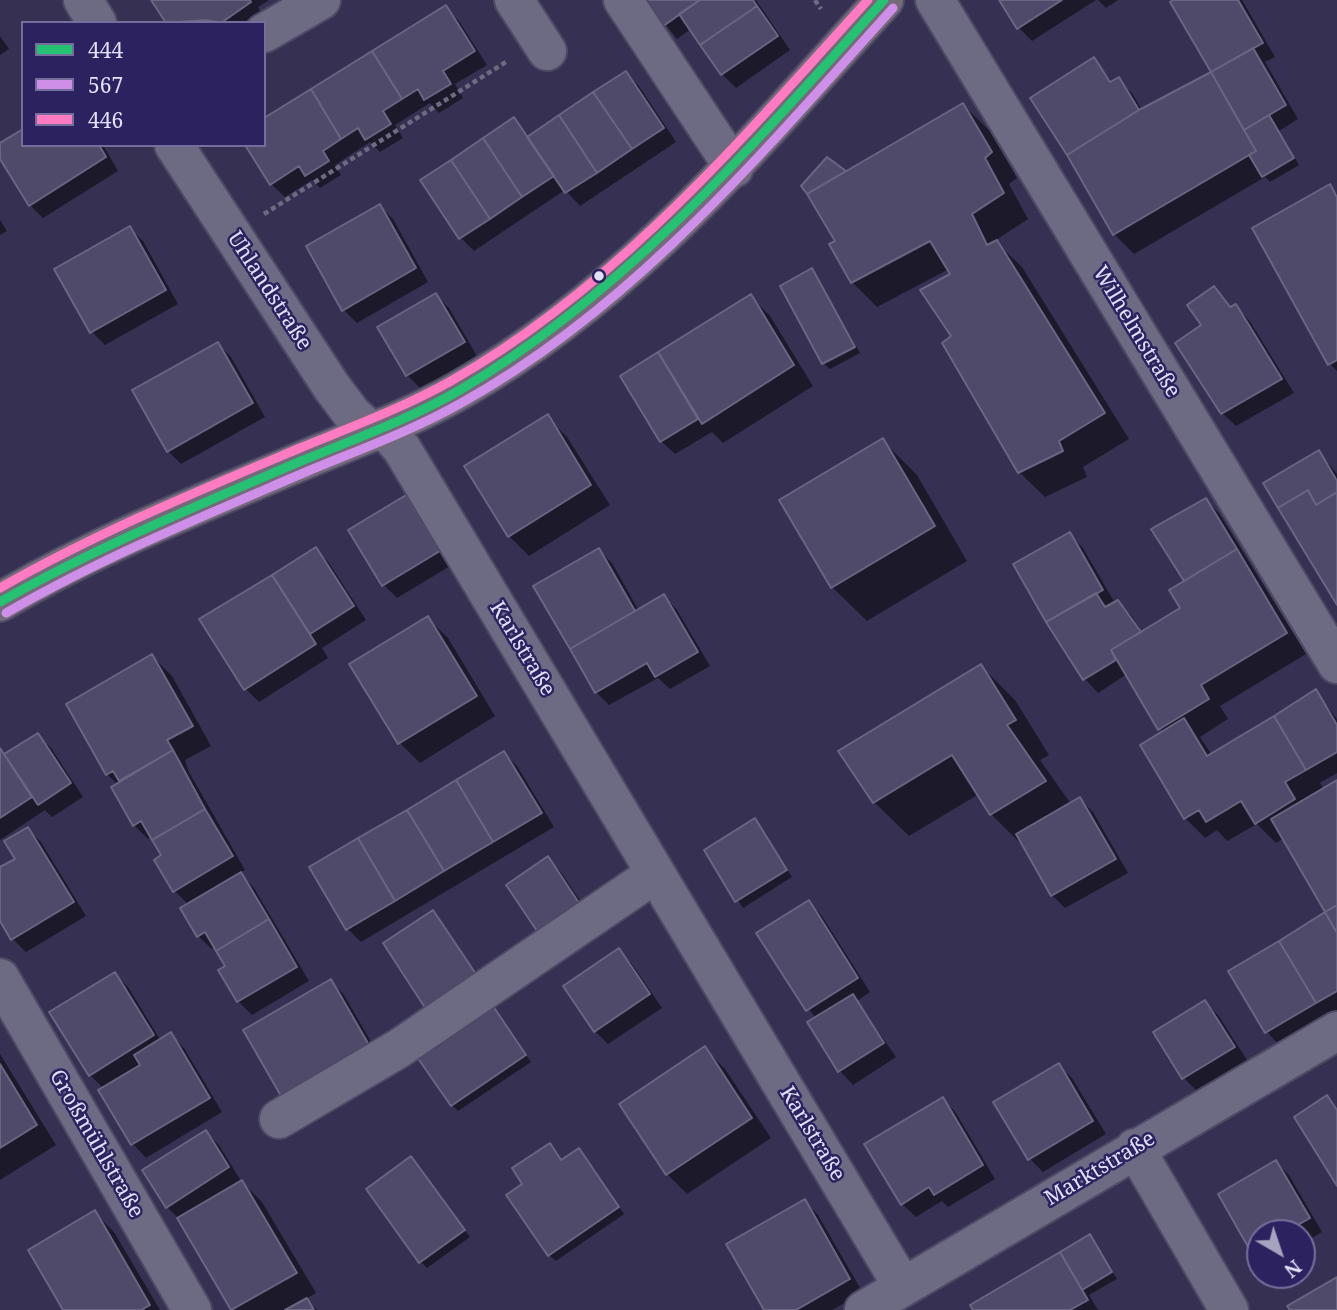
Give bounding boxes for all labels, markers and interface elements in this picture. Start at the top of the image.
legend [21,21,266,147]
text: 444 [88,36,123,64]
text: 567 [88,71,123,99]
text: 446 [88,106,123,134]
street label: Uhlandstraße [221,227,317,355]
street label: Wilhelmstraße [1087,262,1185,402]
unlabelled marker [592,269,606,283]
street label: Karlstraße [484,597,560,701]
street label: Großmühlstraße [43,1066,149,1222]
street label: Karlstraße [774,1082,850,1186]
street label: Marktstraße [1040,1126,1160,1212]
north arrow [1246,1219,1316,1289]
text: N [1279,1254,1307,1284]

